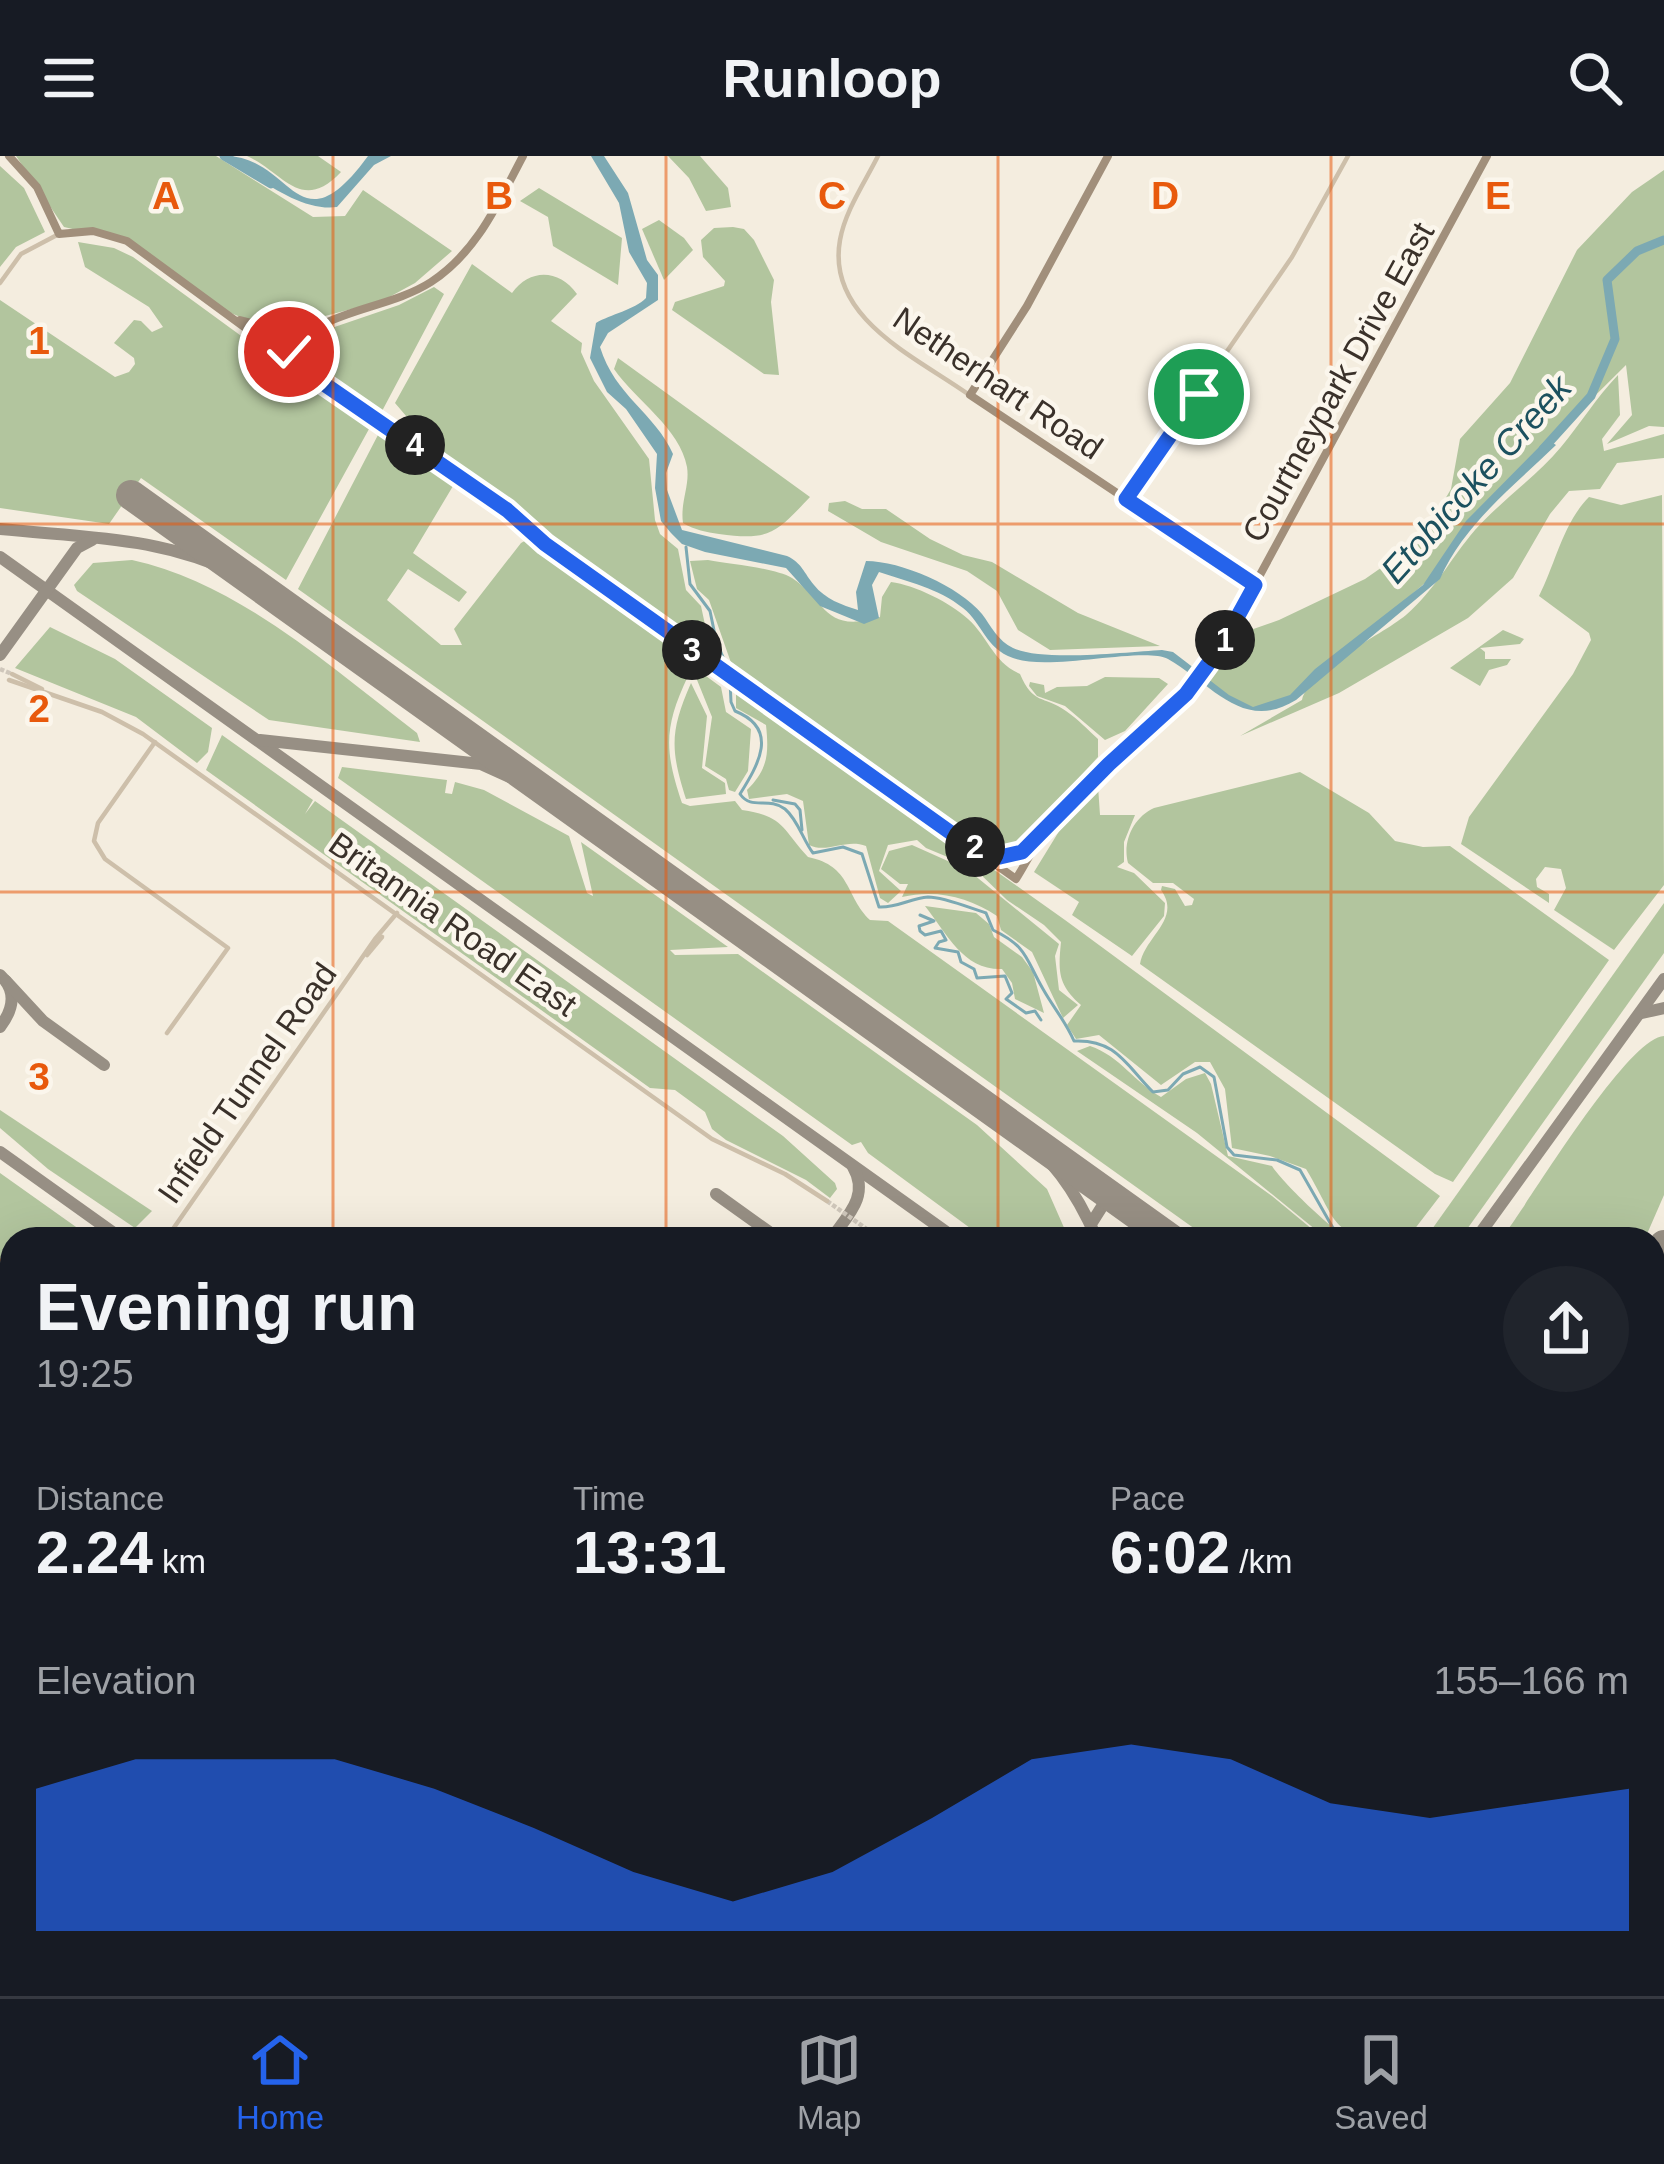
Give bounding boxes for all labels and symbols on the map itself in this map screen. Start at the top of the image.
text: A [152,174,180,217]
text: B [485,174,513,217]
text: C [818,174,846,217]
text: D [1151,174,1179,217]
text: E [1485,174,1511,217]
street label: Courtneypark Drive East [1235,216,1441,548]
street label: Netherhart Road [887,299,1109,467]
pin [238,301,340,403]
text: 1 [28,319,50,362]
pin [1148,343,1250,445]
water label: Etobicoke Creek [1372,366,1581,591]
pin: 4 [385,415,445,475]
pin: 1 [1195,610,1255,670]
pin: 3 [662,620,722,680]
text: 2 [28,687,50,730]
pin: 2 [945,817,1005,877]
street label: Britannia Road East [322,825,584,1023]
street label: Infield Tunnel Road [150,956,344,1210]
text: 3 [28,1055,50,1098]

